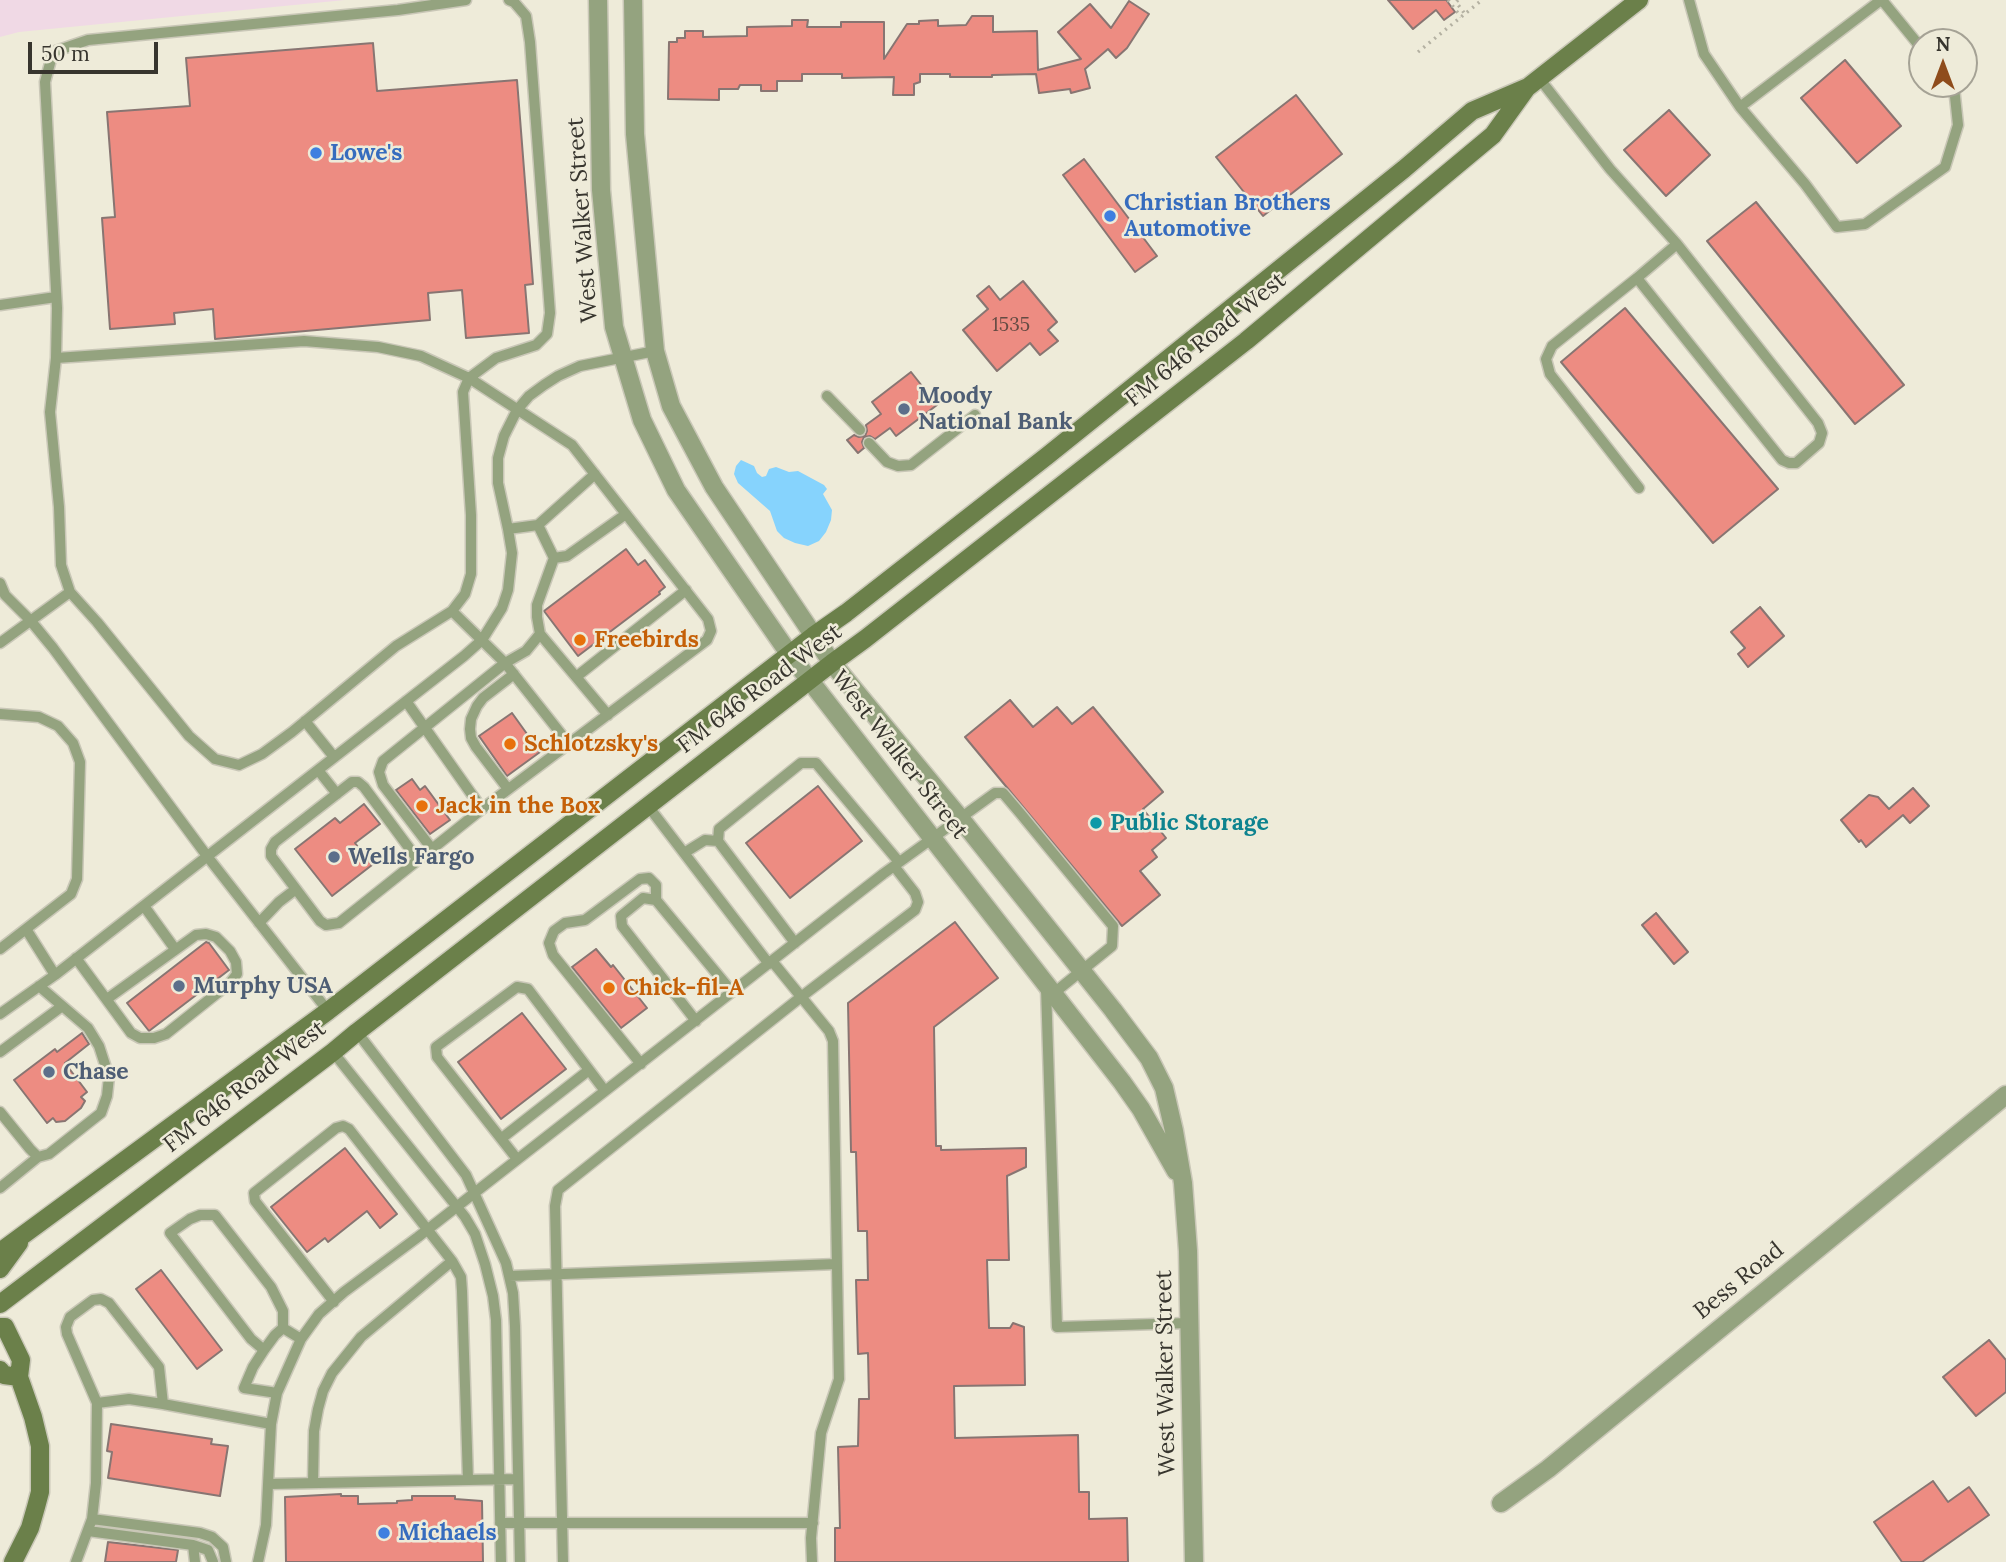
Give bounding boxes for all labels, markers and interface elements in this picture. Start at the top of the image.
scale bar [32,28,161,72]
north arrow [1908,28,1978,98]
text: N [1936,32,1950,56]
text: 50 m [41,40,90,67]
street label: West Walker Street [562,116,604,324]
place label: Lowe's [330,139,402,167]
marker: Lowe's [308,145,324,161]
place label: Christian Brothers Automotive [1124,189,1331,243]
marker: Christian Brothers Automotive [1102,208,1118,224]
street label: FM 646 Road West [1120,267,1292,413]
house number: 1535 [992,315,1030,337]
place label: Moody National Bank [918,382,1073,436]
marker: Moody National Bank [896,401,912,417]
street label: FM 646 Road West [673,618,847,760]
place label: Freebirds [594,626,699,654]
marker: Freebirds [572,632,588,648]
street label: West Walker Street [825,665,973,845]
place label: Schlotzsky's [524,730,658,758]
marker: Schlotzsky's [502,736,518,752]
place label: Jack in the Box [436,792,600,820]
marker: Jack in the Box [414,798,430,814]
place label: Public Storage [1110,809,1269,837]
marker: Public Storage [1088,815,1104,831]
place label: Wells Fargo [348,843,475,871]
marker: Wells Fargo [326,849,342,865]
place label: Murphy USA [193,972,333,1000]
place label: Chick-fil-A [623,974,744,1002]
marker: Murphy USA [171,978,187,994]
marker: Chick-fil-A [601,980,617,996]
street label: FM 646 Road West [158,1015,332,1159]
place label: Chase [63,1058,129,1086]
marker: Chase [41,1064,57,1080]
street label: Bess Road [1689,1236,1789,1326]
street label: West Walker Street [1150,1270,1182,1476]
place label: Michaels [398,1519,497,1547]
marker: Michaels [376,1525,392,1541]

